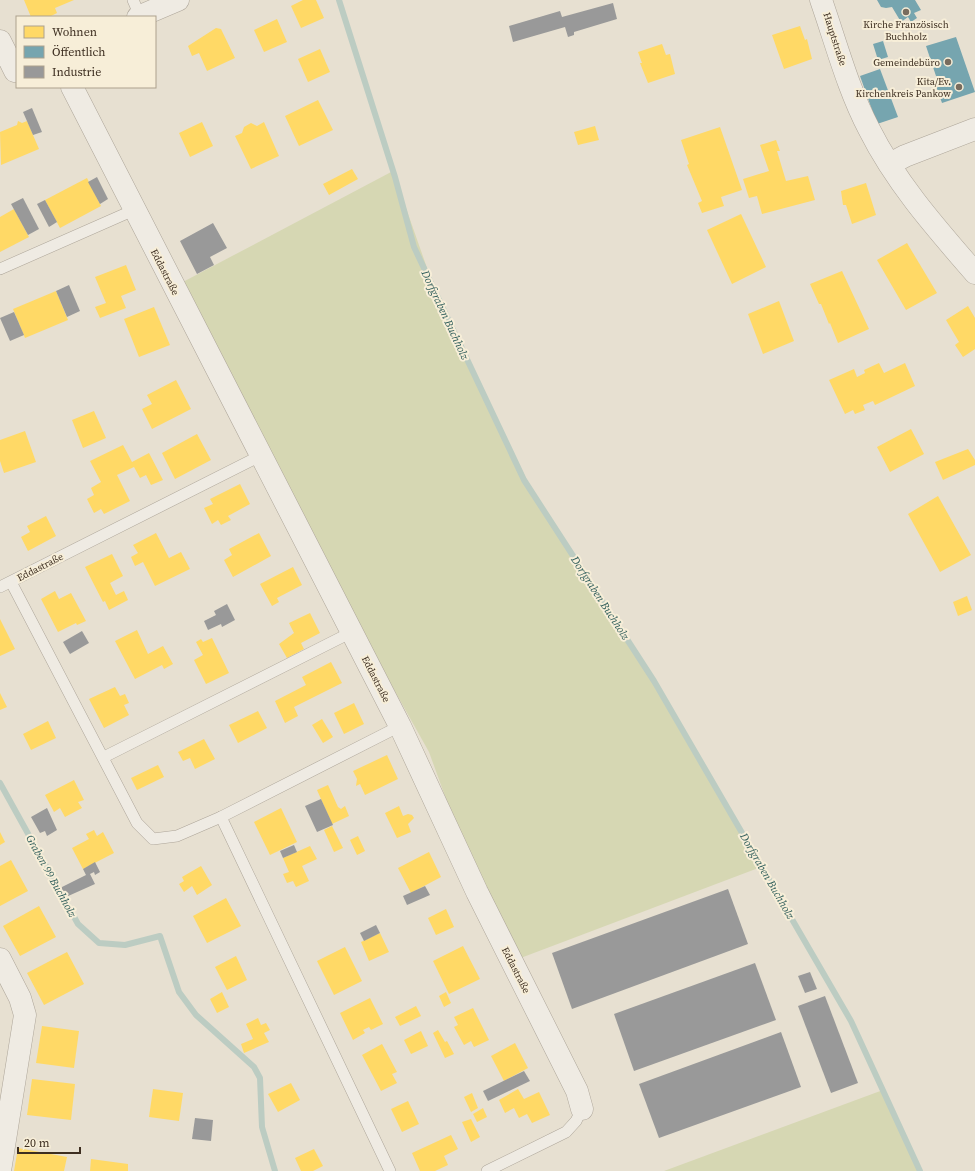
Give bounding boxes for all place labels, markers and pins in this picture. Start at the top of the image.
marker: Kirche Französisch Buchholz [901,7,911,17]
place label: Kirche Französisch Buchholz [863,18,949,43]
place label: Gemeindebüro [873,56,940,69]
marker: Gemeindebüro [943,57,953,67]
place label: Kita/Ev. Kirchenkreis Pankow [856,75,951,100]
marker: Kita/Ev. Kirchenkreis Pankow [954,82,964,92]

